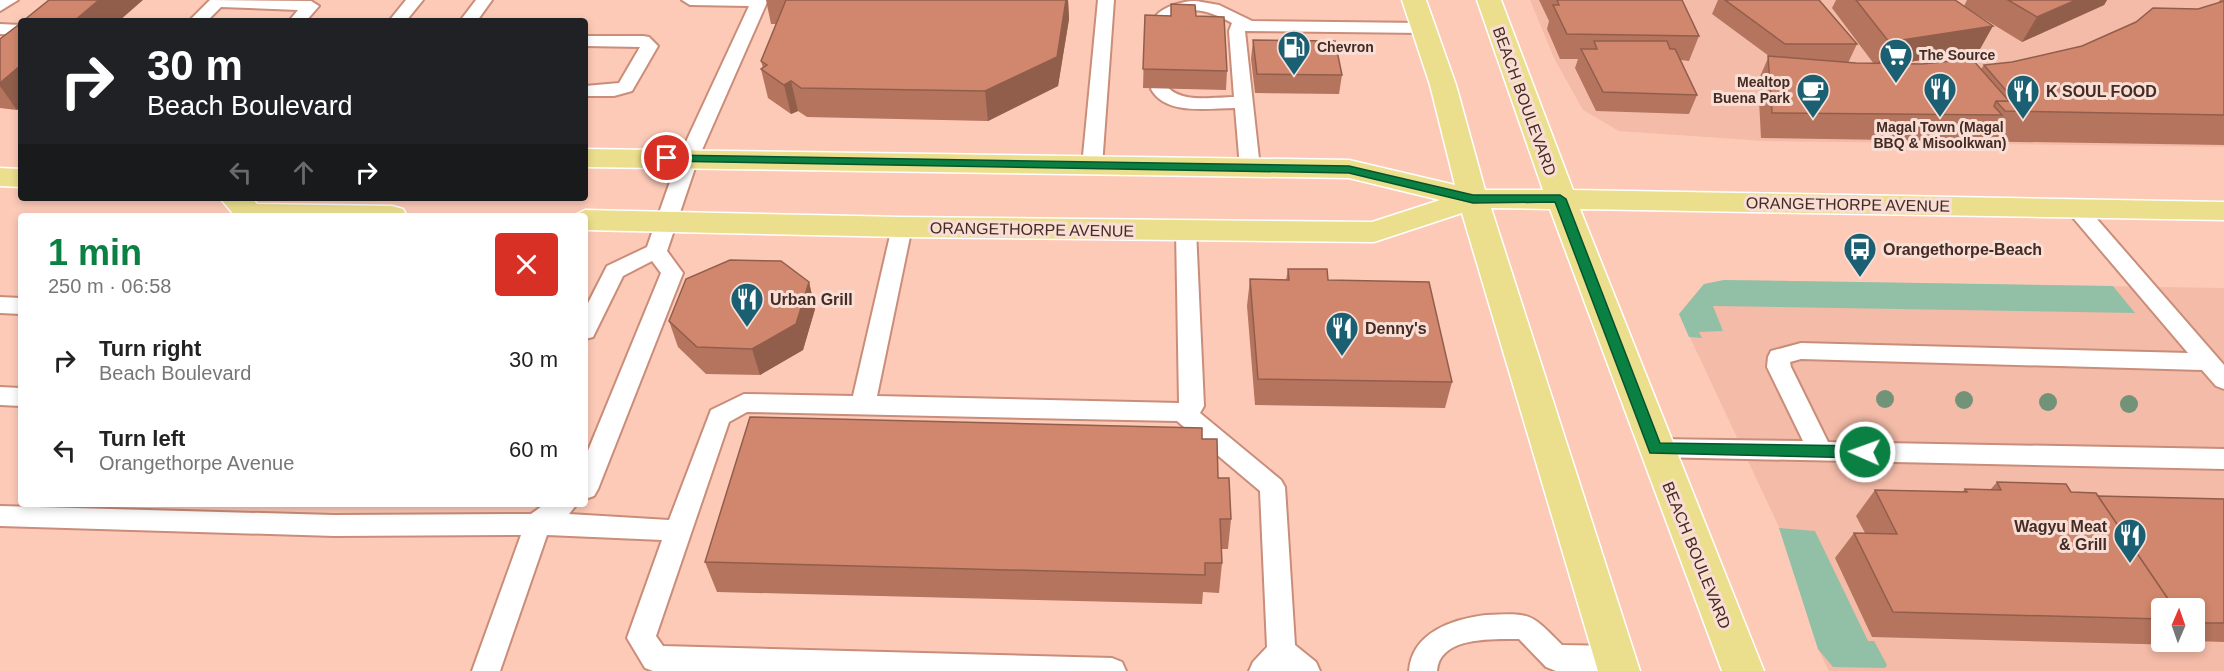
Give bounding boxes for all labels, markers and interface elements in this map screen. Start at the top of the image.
street label: BEACH BOULEVARD [1490,24,1559,178]
fuel station icon: Chevron [1276,29,1312,76]
supermarket icon: The Source [1878,37,1914,84]
place label: Chevron [1317,39,1374,55]
icon: right [48,42,126,120]
text: 30 m [147,42,243,89]
place label: The Source [1919,47,1995,63]
restaurant icon: Magal Town (Magal BBQ & Misoolkwan) [1922,71,1958,118]
cafe icon: Mealtop Buena Park [1795,72,1831,119]
restaurant icon: K SOUL FOOD [2005,73,2041,120]
place label: Mealtop Buena Park [1713,74,1790,106]
place label: K SOUL FOOD [2046,83,2157,100]
text: Beach Boulevard [147,91,353,121]
place label: Magal Town (Magal BBQ & Misoolkwan) [1873,119,2007,151]
pin [641,132,692,183]
icon: arrive [650,141,683,174]
icon: left [224,156,257,189]
icon: ahead [287,156,320,189]
icon: right [350,156,383,189]
street label: ORANGETHORPE AVENUE [1746,194,1950,215]
street label: ORANGETHORPE AVENUE [930,219,1134,240]
bus stop icon: Orangethorpe-Beach [1842,231,1878,278]
text: 1 min [48,232,142,273]
button: close [495,233,558,296]
place label: Orangethorpe-Beach [1883,241,2042,258]
text: 250 m · 06:58 [48,275,171,297]
restaurant icon: Urban Grill [729,281,765,328]
place label: Urban Grill [770,291,853,308]
restaurant icon: Denny's [1324,310,1360,357]
place label: Denny's [1365,320,1427,337]
text: Turn right [99,336,201,361]
icon: right [48,344,81,377]
text: 30 m [509,347,558,372]
text: Beach Boulevard [99,362,251,384]
position arrow [1833,420,1897,484]
text: Turn left [99,426,185,451]
icon: left [48,434,81,467]
text: 60 m [509,437,558,462]
text: Orangethorpe Avenue [99,452,294,474]
street label: BEACH BOULEVARD [1659,479,1734,631]
restaurant icon: Wagyu Meat & Grill [2112,517,2148,564]
place label: Wagyu Meat & Grill [2014,518,2108,553]
north arrow [2151,598,2205,652]
map controls [2151,598,2205,652]

